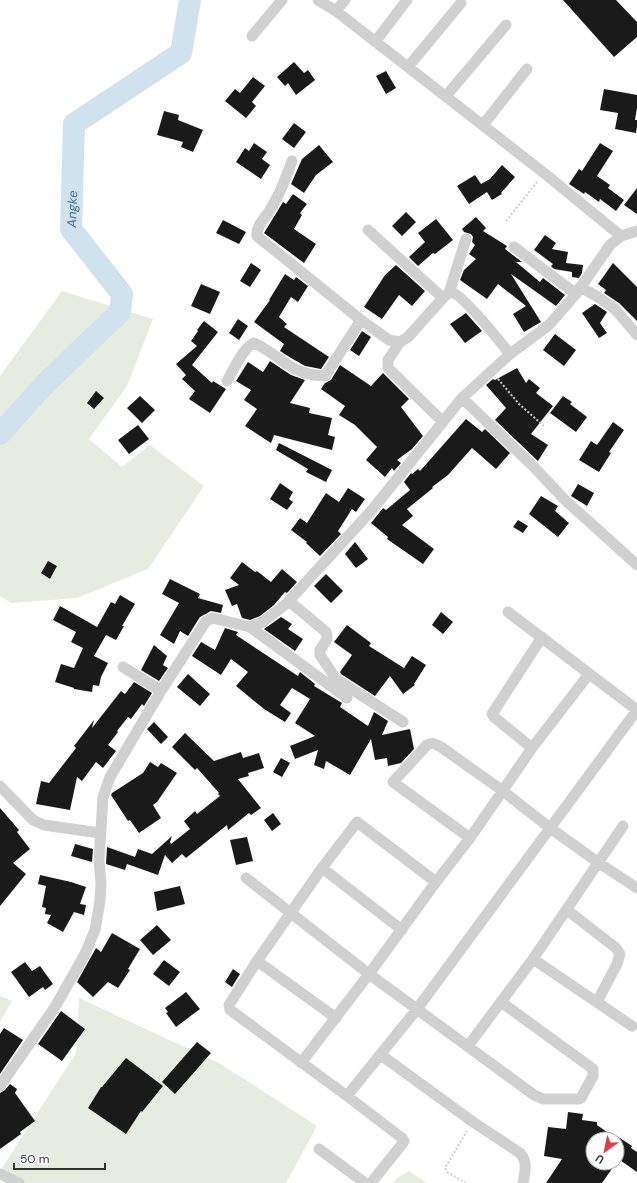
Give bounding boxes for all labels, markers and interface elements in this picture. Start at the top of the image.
water label: Angke [63,190,81,229]
north arrow [585,1131,625,1171]
scale bar [14,1145,105,1171]
text: 50 m [20,1151,49,1167]
text: U [593,1151,607,1167]

